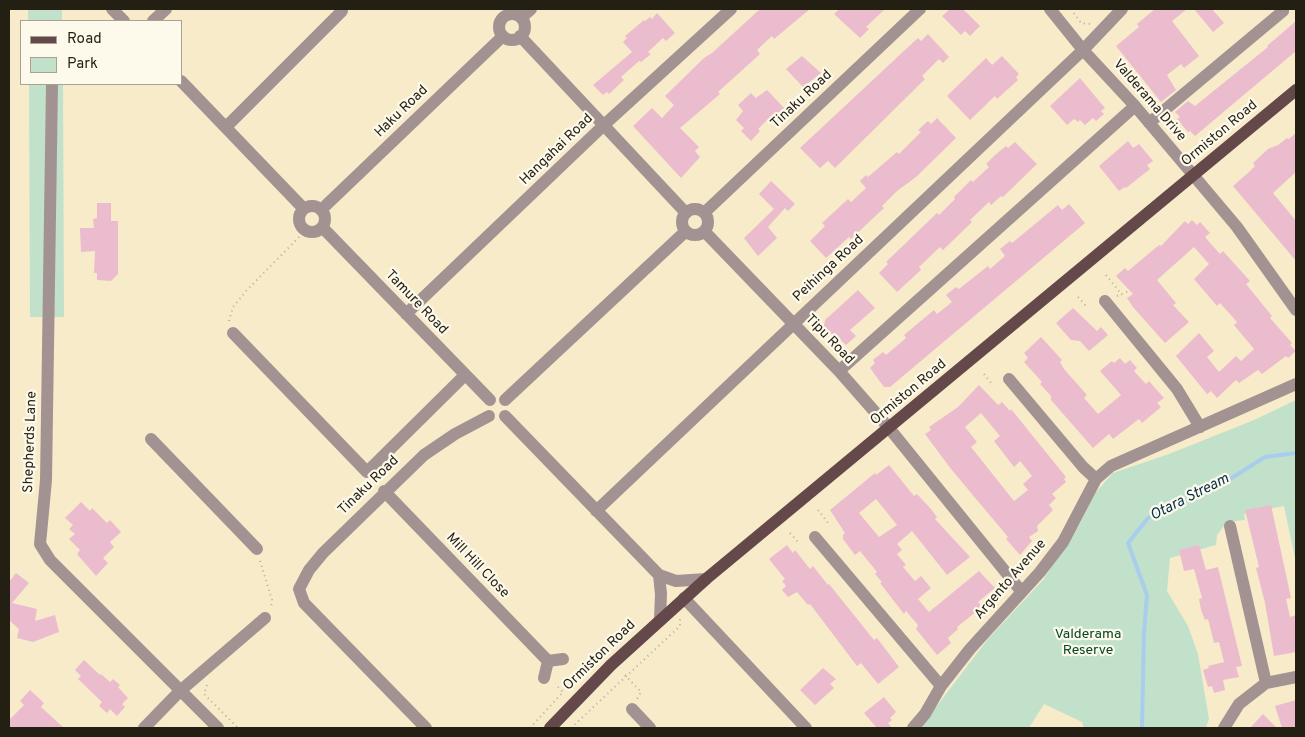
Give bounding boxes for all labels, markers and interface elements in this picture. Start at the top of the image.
legend [20,20,182,85]
text: Road [67,30,102,49]
text: Park [67,55,98,74]
street label: Valderama Drive [1109,57,1189,145]
street label: Tinaku Road [768,67,836,133]
street label: Haku Road [372,82,432,142]
street label: Ormiston Road [1179,97,1261,171]
street label: Hangahai Road [517,111,597,189]
street label: Peihinga Road [790,232,868,306]
street label: Tamure Road [381,267,451,339]
street label: Tipu Road [801,311,857,369]
street label: Ormiston Road [868,356,950,430]
street label: Shepherds Lane [21,391,41,493]
street label: Tinaku Road [335,453,403,519]
water label: Otara Stream [1148,470,1232,526]
street label: Mill Hill Close [442,530,512,602]
street label: Argento Avenue [972,536,1050,624]
street label: Ormiston Road [560,617,640,695]
park label: Valderama Reserve [1055,627,1121,660]

